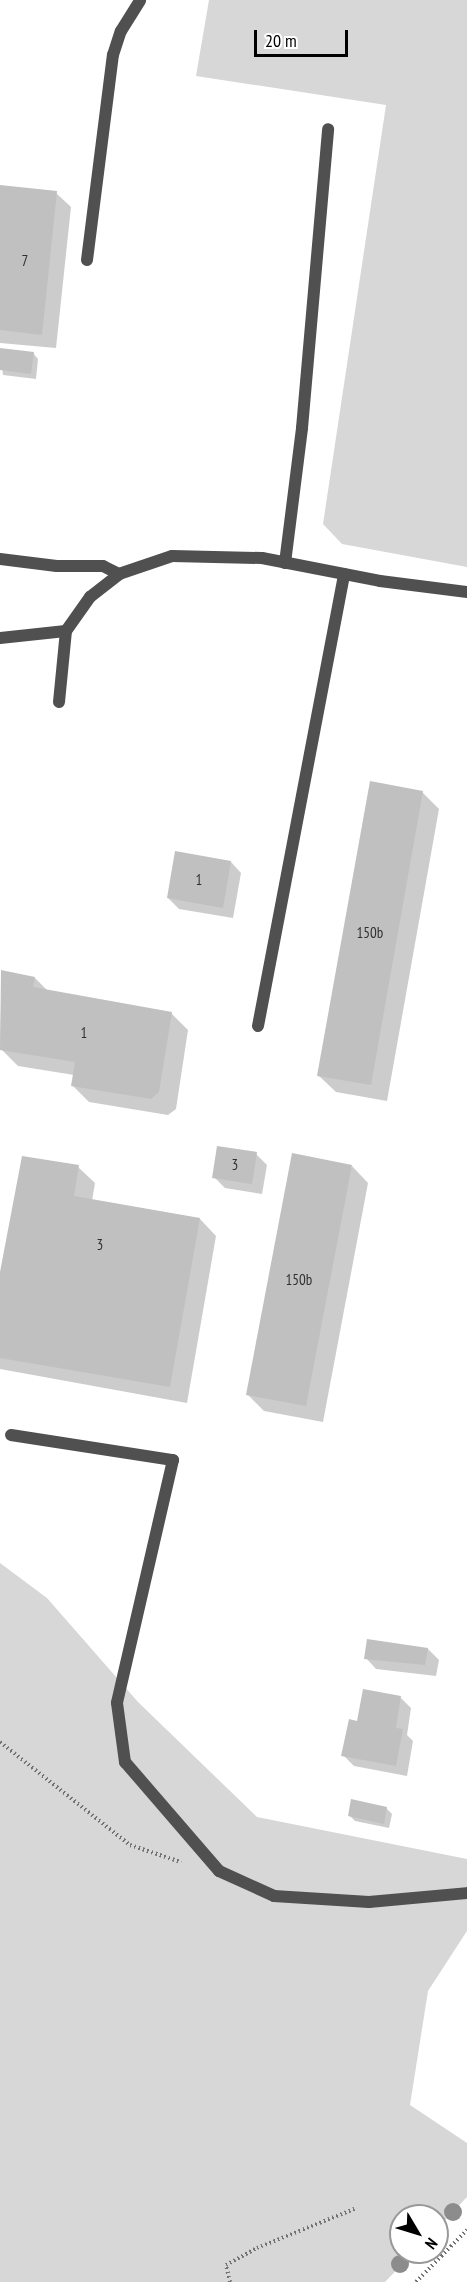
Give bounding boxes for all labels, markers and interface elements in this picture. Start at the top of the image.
scale bar [257,18,352,56]
text: 20 m [265,29,297,52]
house number: 7 [22,252,28,270]
house number: 1 [196,871,202,889]
house number: 150b [357,924,383,942]
house number: 1 [81,1024,87,1042]
house number: 3 [232,1156,238,1174]
house number: 3 [97,1236,103,1254]
house number: 150b [286,1271,312,1289]
north arrow [389,2204,449,2264]
text: N [421,2234,442,2253]

